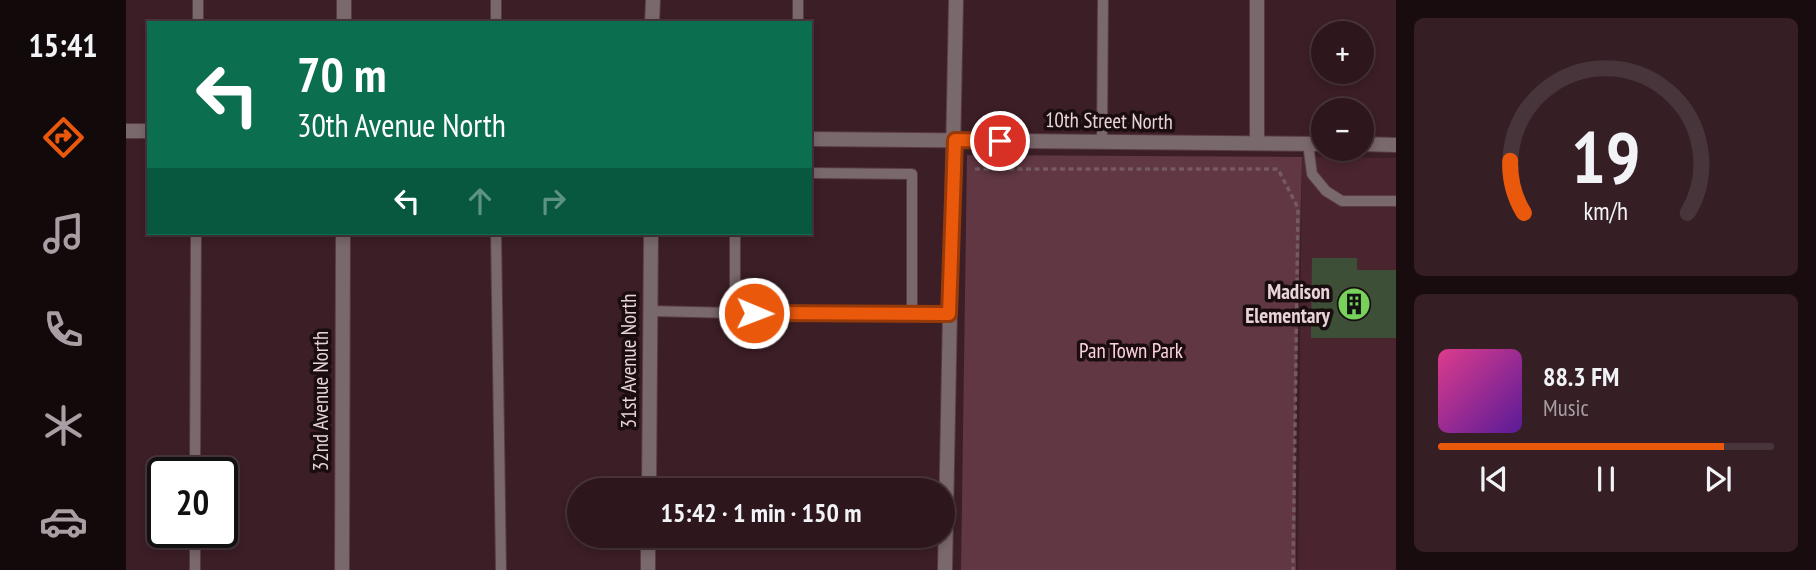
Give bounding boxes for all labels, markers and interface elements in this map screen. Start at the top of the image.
map controls [1311,21,1374,161]
button: + [1311,21,1374,84]
text: 15:41 [28,24,98,66]
text: 70 m [297,42,386,106]
icon: left [182,49,273,140]
button: − [1311,98,1374,161]
text: 30th Avenue North [297,104,506,146]
street label: 10th Street North [1045,106,1173,135]
text: 19 [1571,109,1641,203]
pin [970,111,1030,171]
icon: directions [39,113,88,162]
icon: arrive [981,122,1019,160]
icon: left [388,182,426,220]
icon: ahead [461,182,499,220]
icon: right [534,182,572,220]
text: km/h [1584,195,1628,227]
icon: music [39,209,88,258]
position arrow [717,276,791,350]
place label: Madison Elementary [1245,278,1331,329]
building icon: Madison Elementary [1335,285,1373,323]
street label: 31st Avenue North [615,294,642,428]
icon: phone [39,305,88,354]
street label: 32nd Avenue North [307,331,334,471]
park label: Pan Town Park [1079,337,1183,364]
text: 88.3 FM [1543,360,1619,393]
text: Music [1543,393,1589,422]
icon: climate [39,401,88,450]
speed limit sign: 20 [147,457,238,548]
icon: previous [1475,460,1513,498]
icon: pause [1587,460,1625,498]
icon: next [1699,460,1737,498]
text: 15:42 · 1 min · 150 m [661,496,861,529]
icon: car [39,497,88,546]

